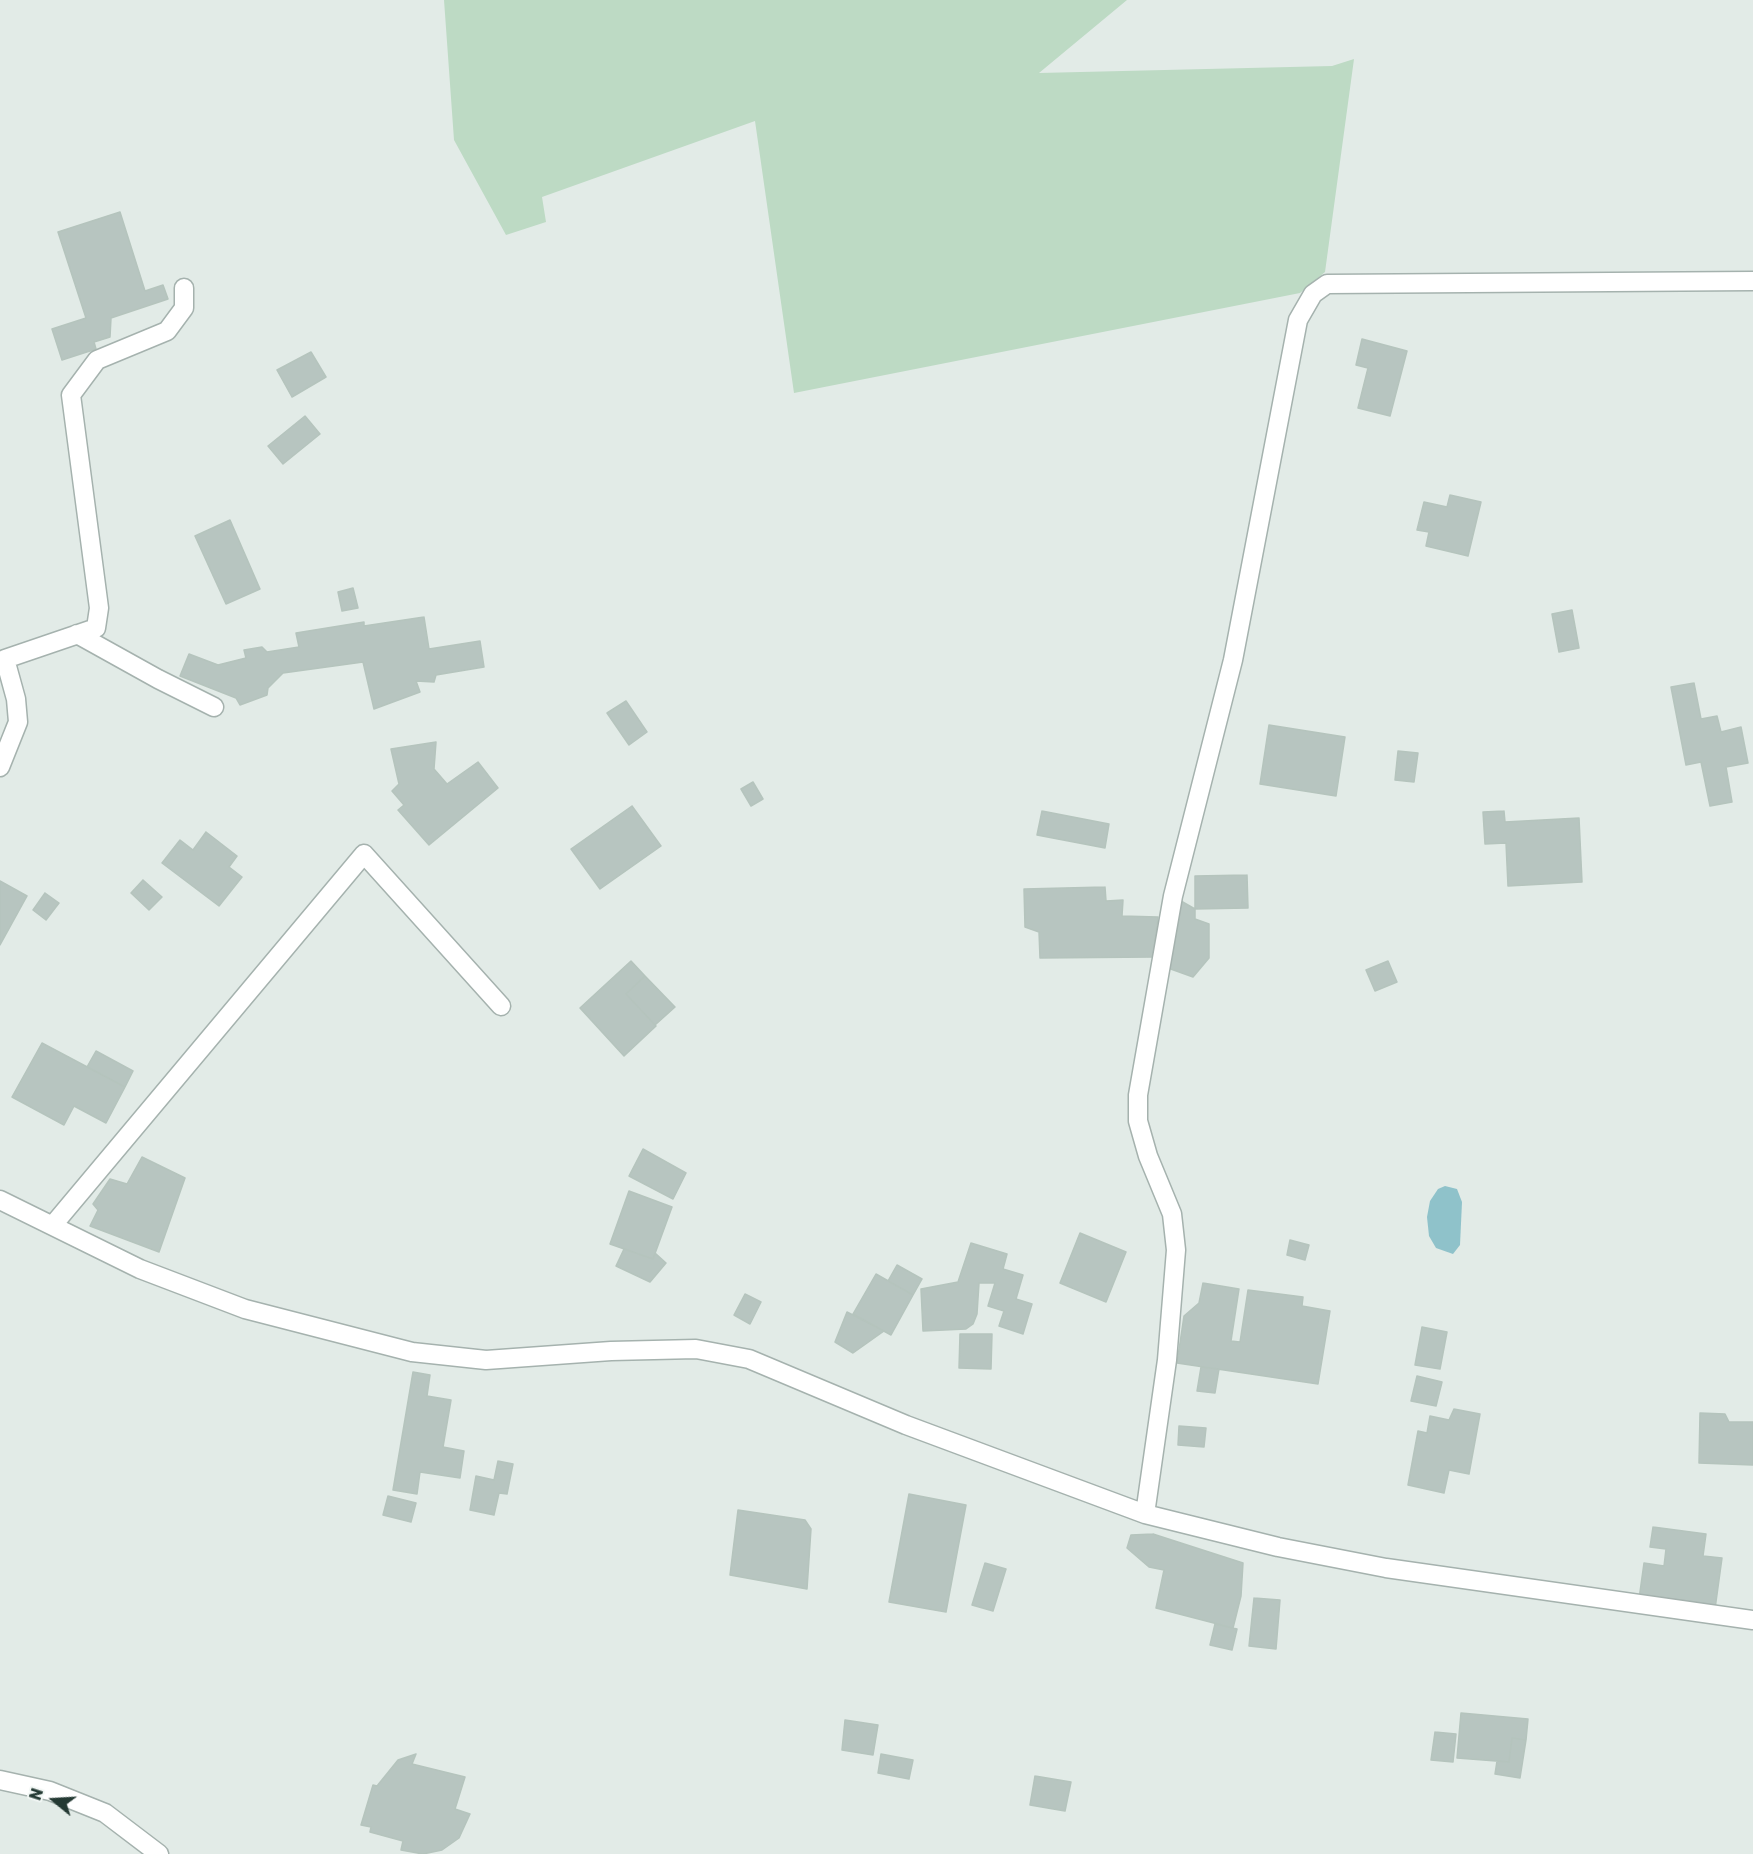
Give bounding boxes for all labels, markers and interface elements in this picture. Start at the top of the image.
north arrow [24,1770,84,1830]
text: N [26,1786,47,1803]

